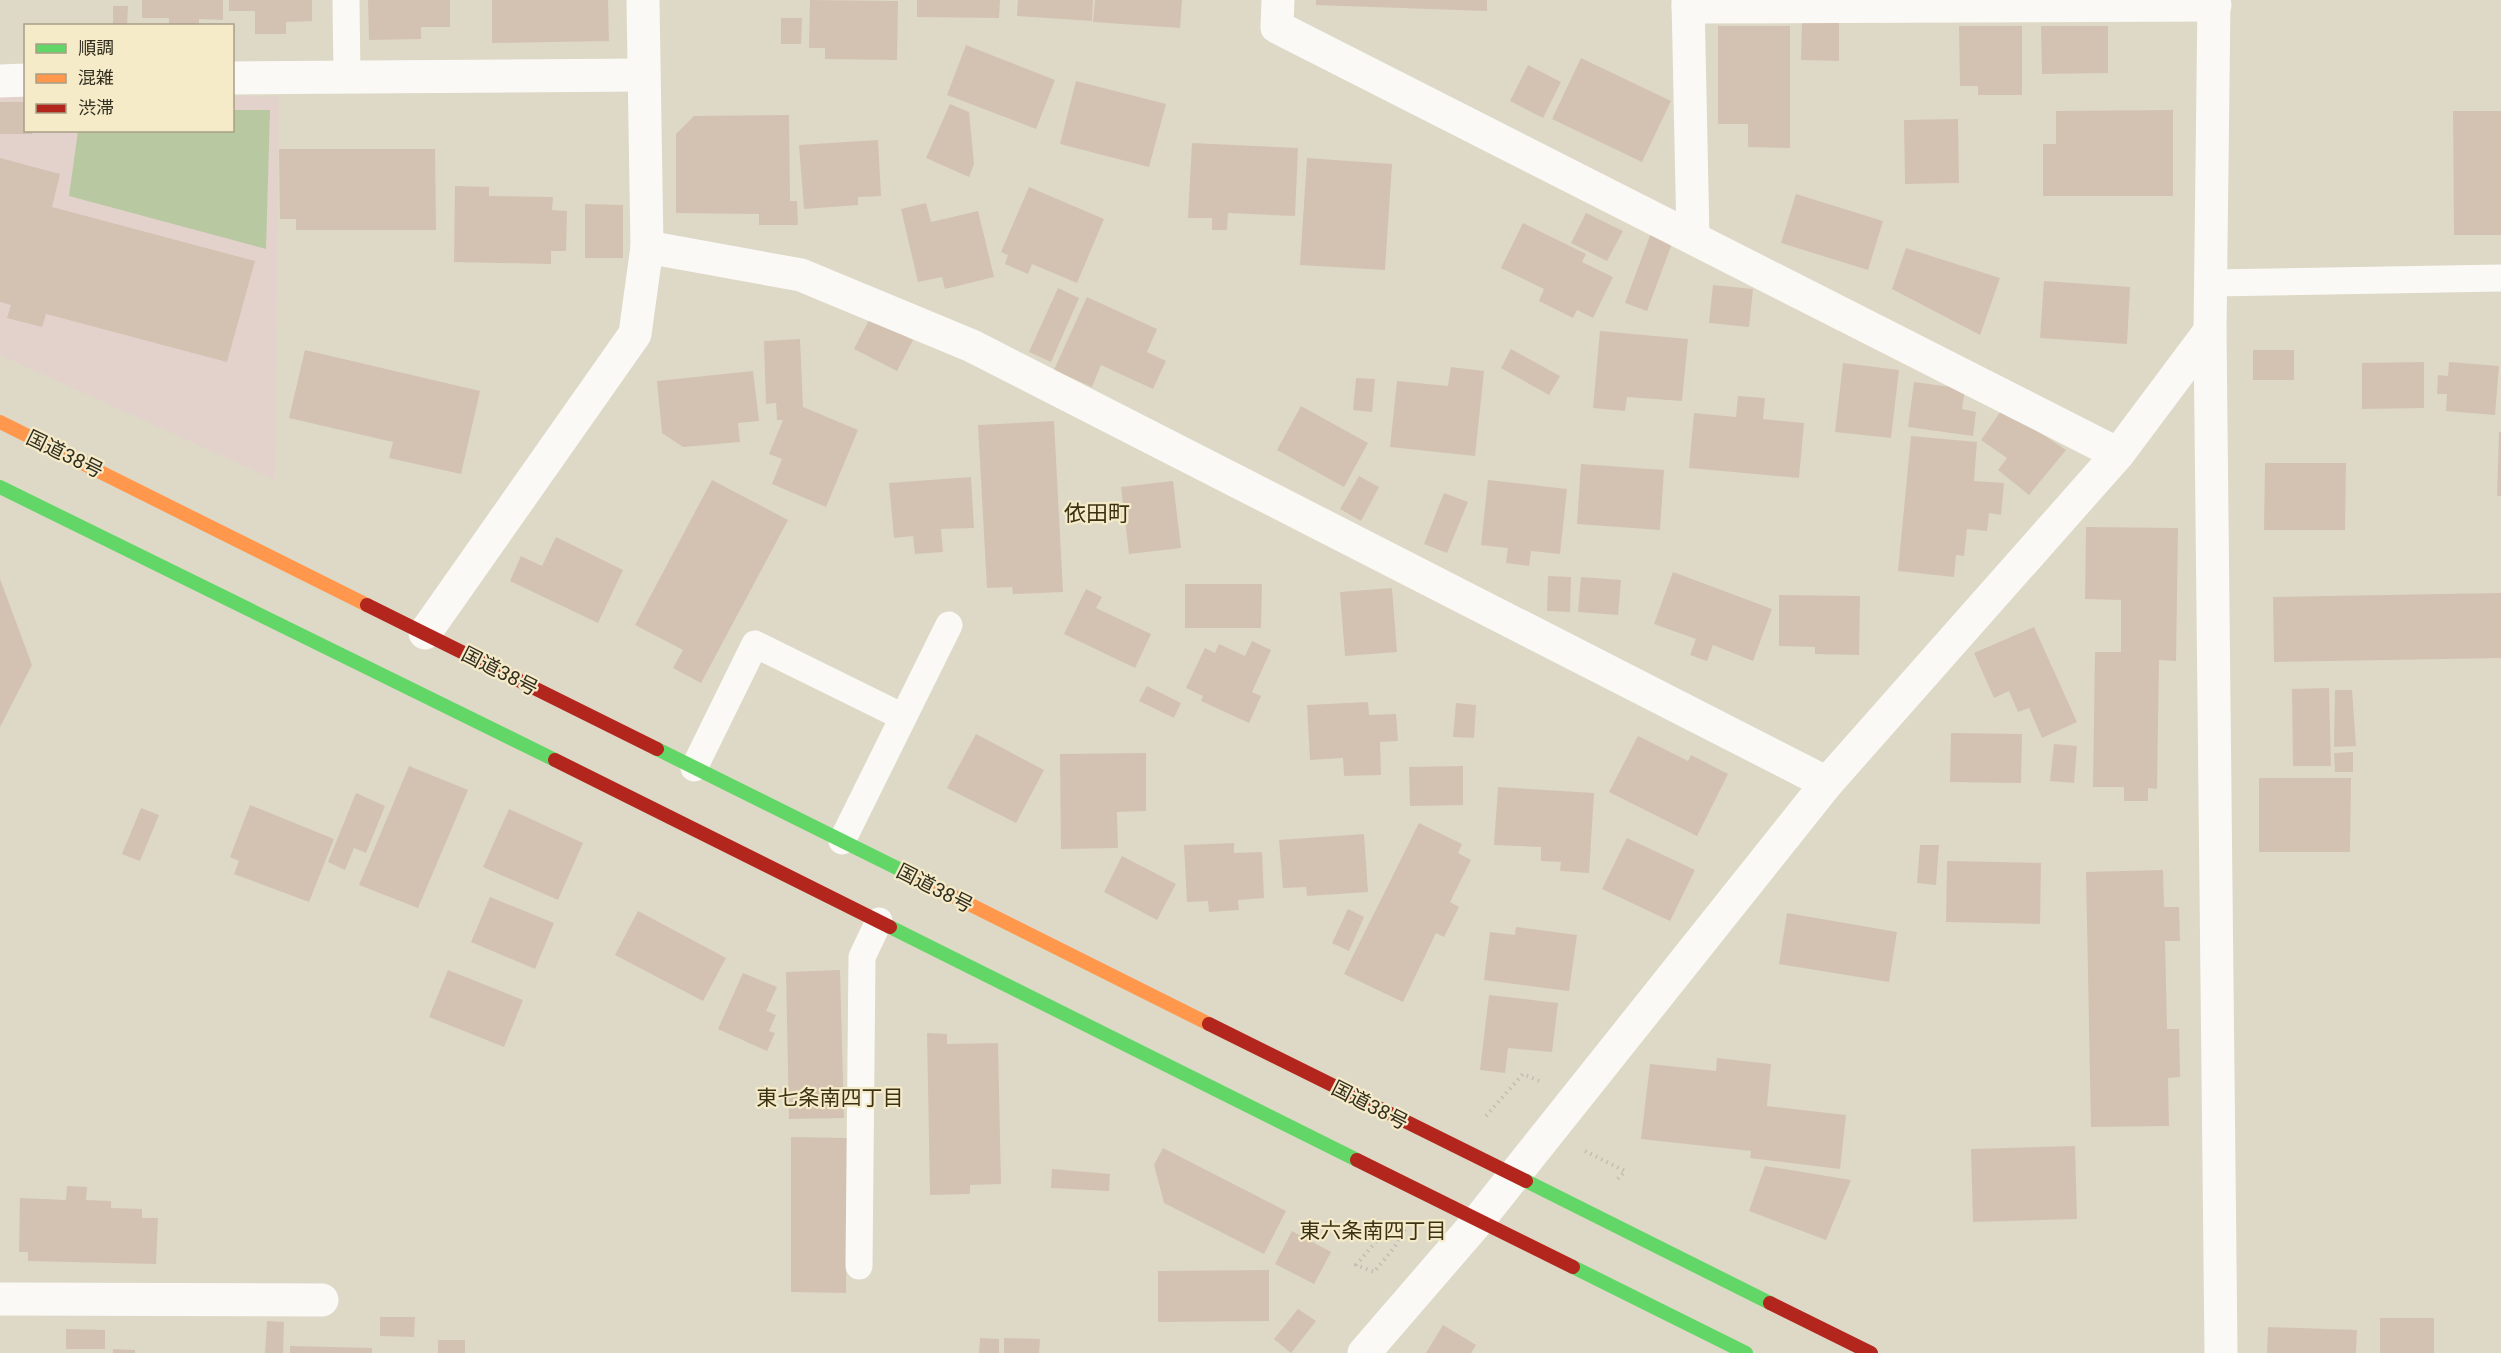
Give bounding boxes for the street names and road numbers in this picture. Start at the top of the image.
street label: 国道38号 [23,425,107,483]
street label: 国道38号 [458,642,542,700]
street label: 国道38号 [893,859,977,917]
street label: 国道38号 [1328,1076,1412,1134]

